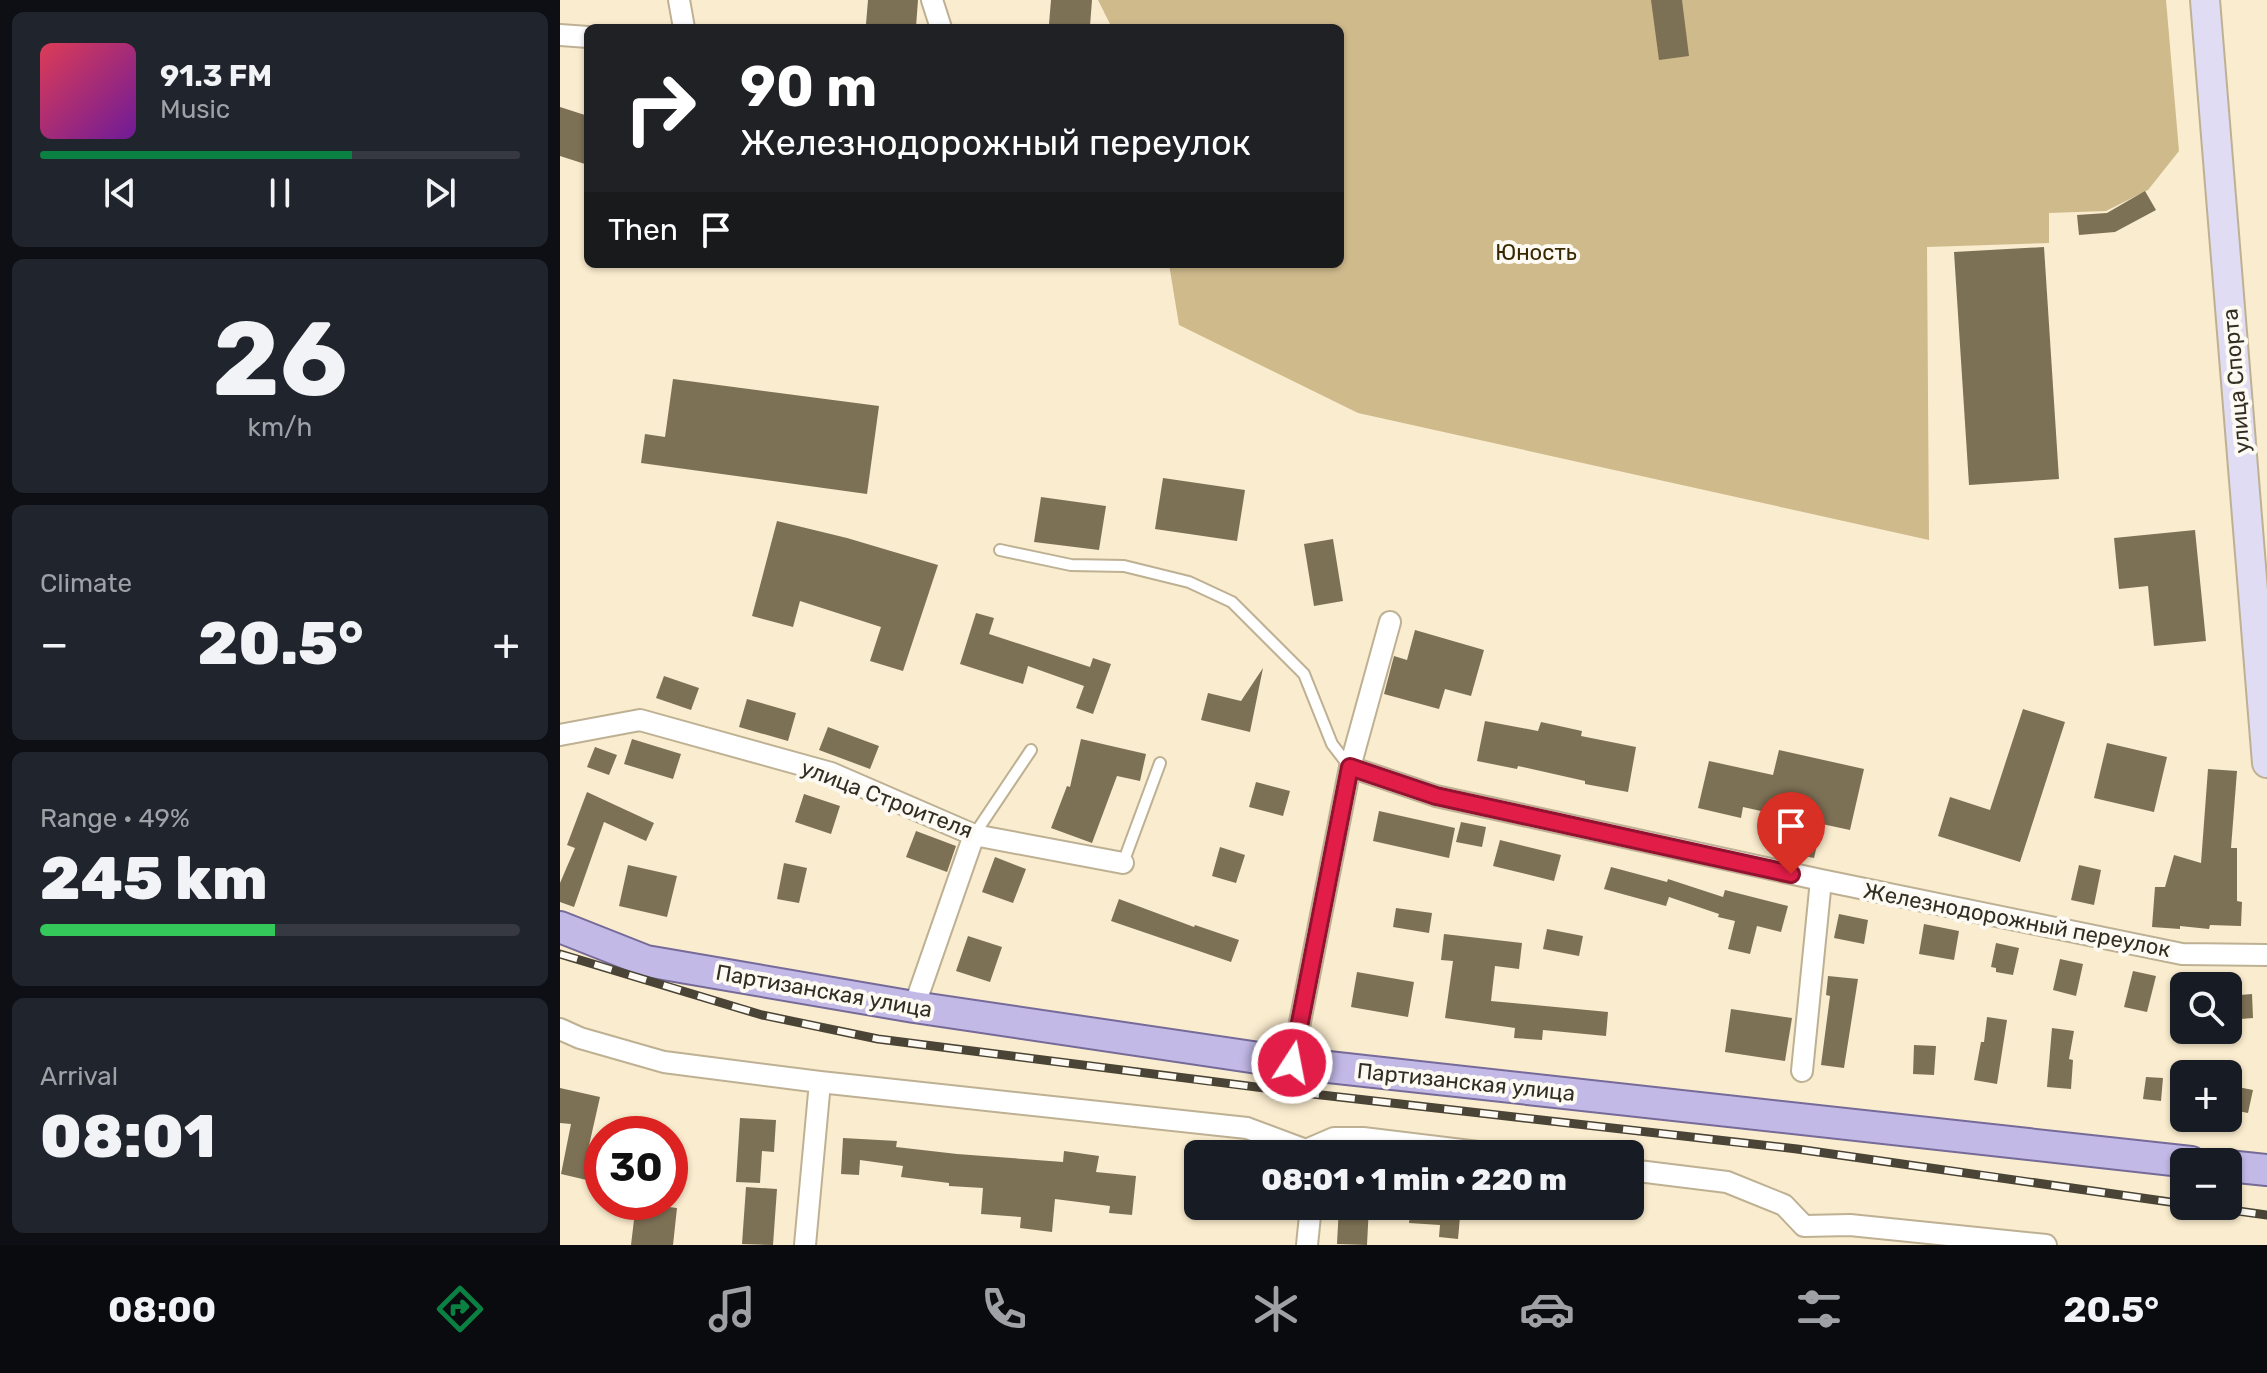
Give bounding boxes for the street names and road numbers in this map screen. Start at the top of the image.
street label: улица Спорта [2216,307,2256,455]
street label: улица Строителя [797,754,977,844]
street label: Железнодорожный переулок [1861,877,2173,963]
street label: Партизанская улица [714,959,934,1023]
street label: Партизанская улица [1356,1057,1576,1107]

